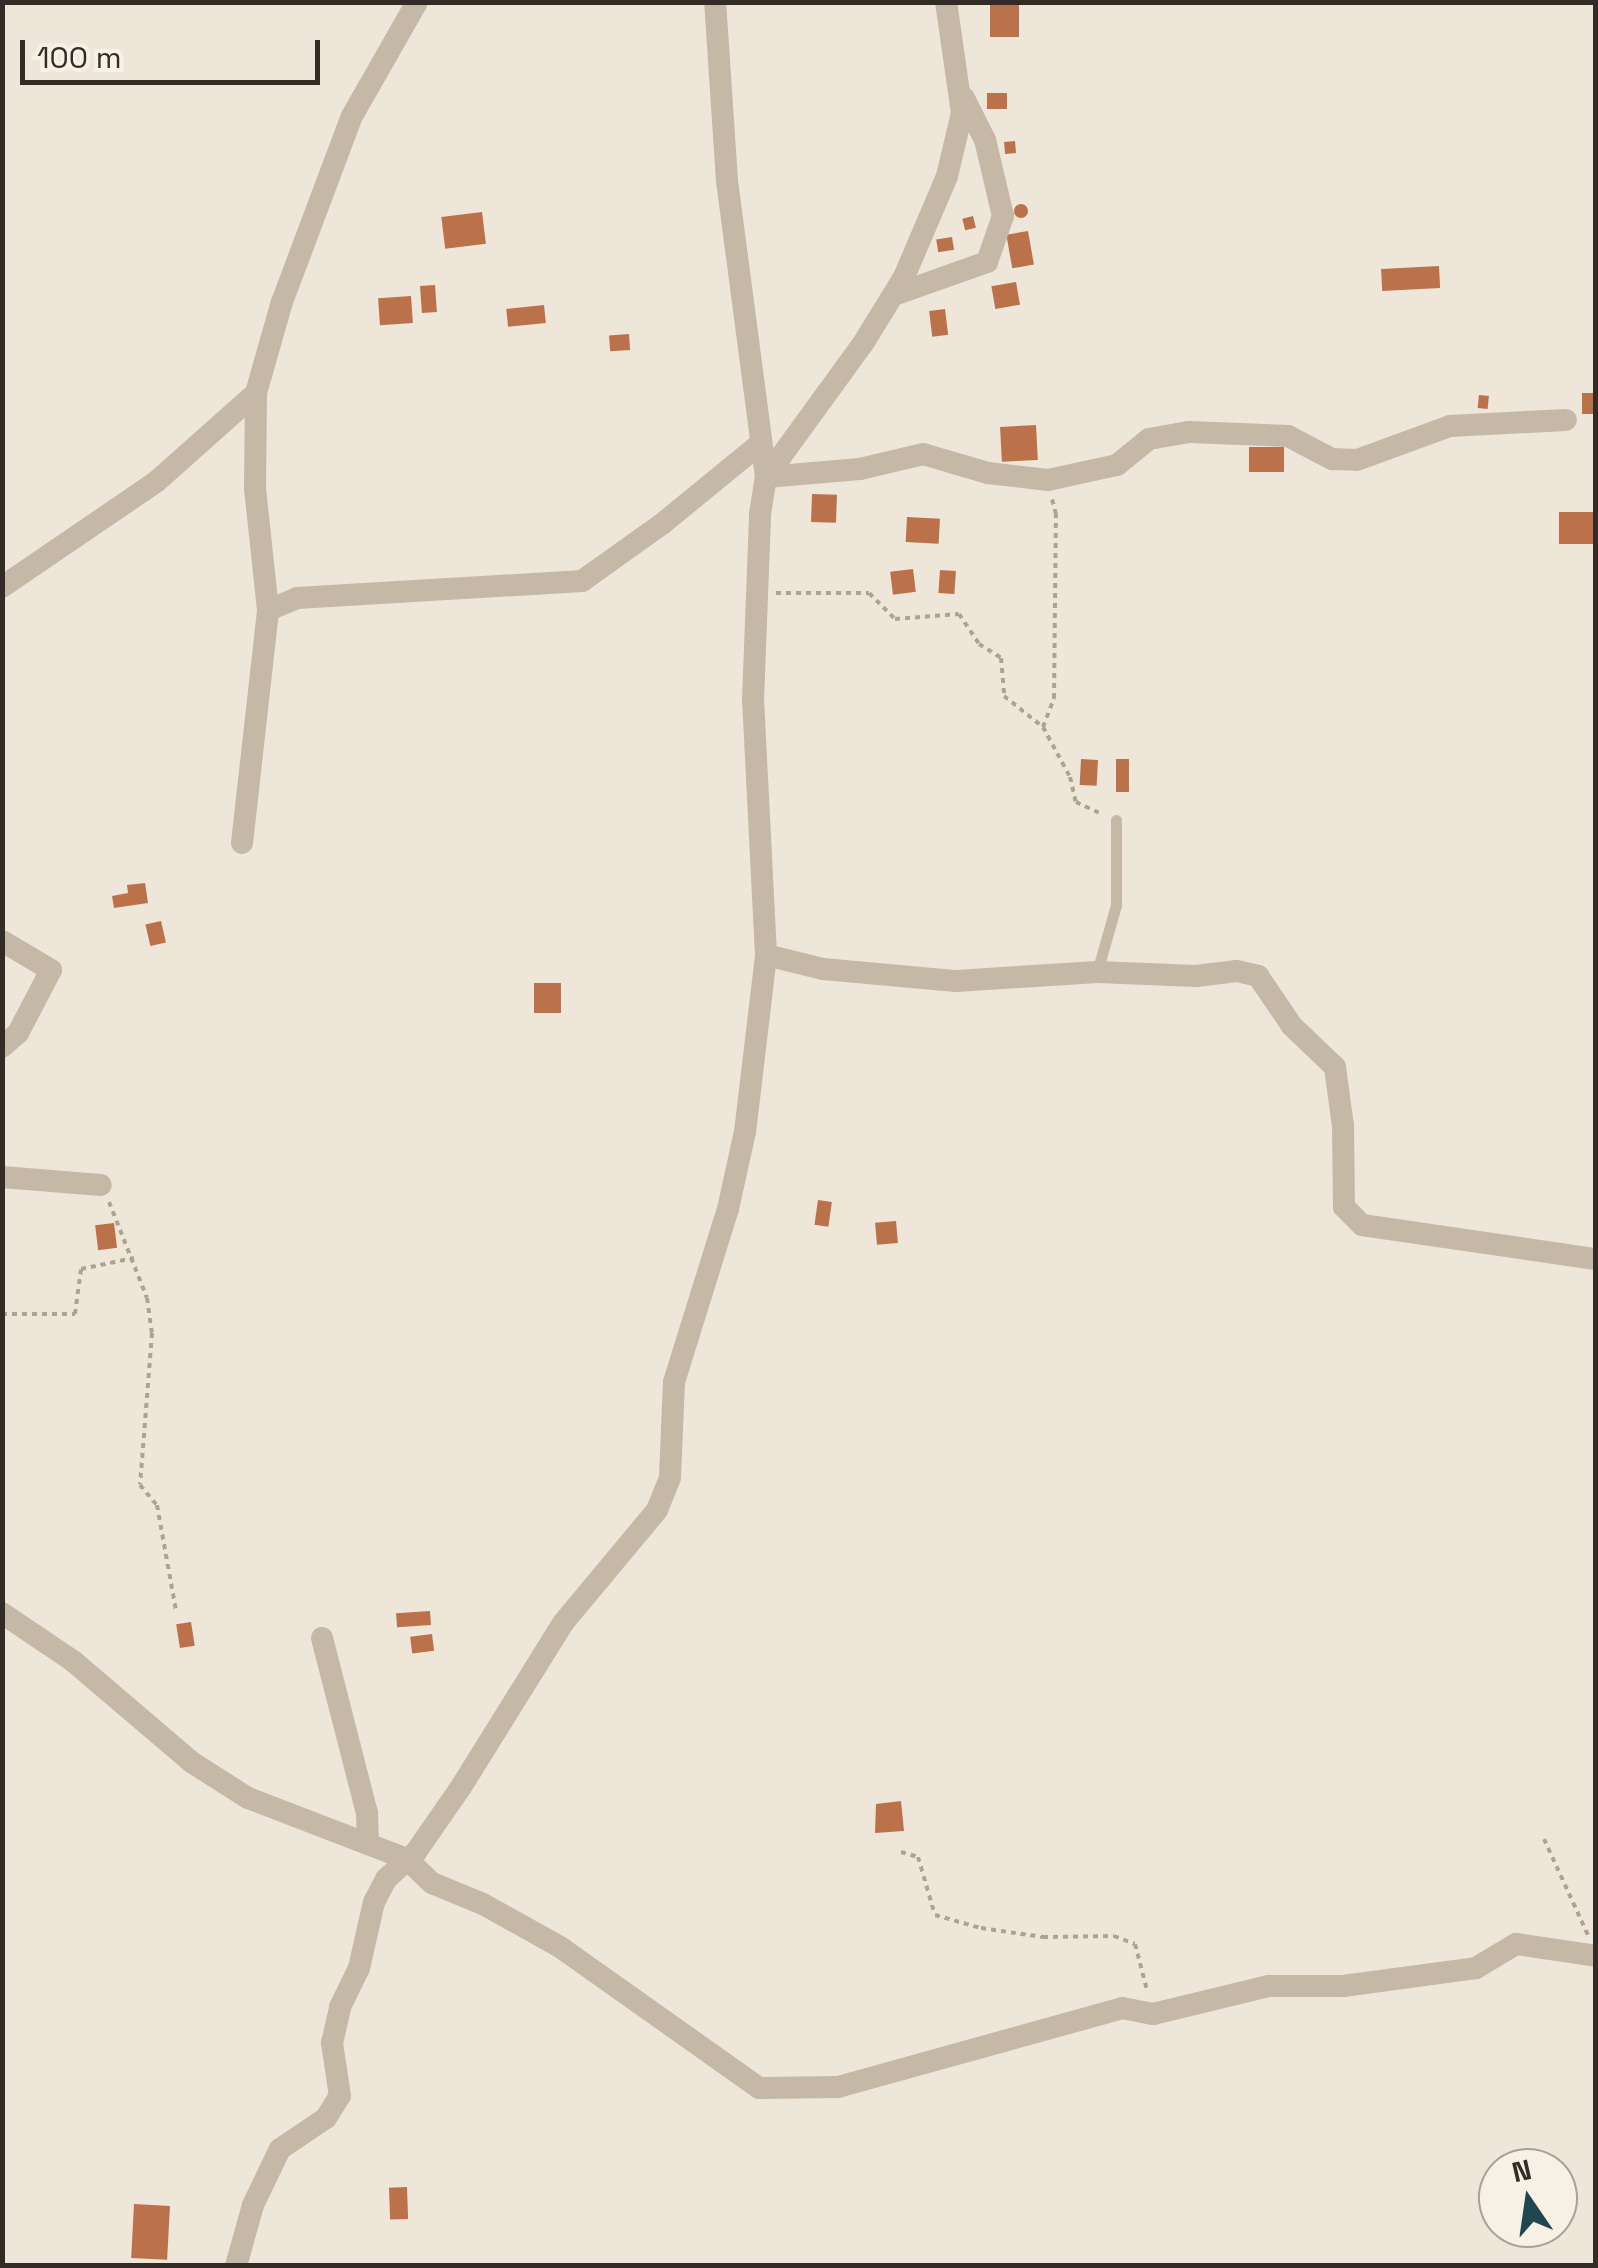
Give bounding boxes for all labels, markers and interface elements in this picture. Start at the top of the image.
scale bar [25,20,325,82]
text: 100 m [37,38,122,77]
north arrow [1478,2148,1578,2248]
text: N [1509,2151,1535,2190]

